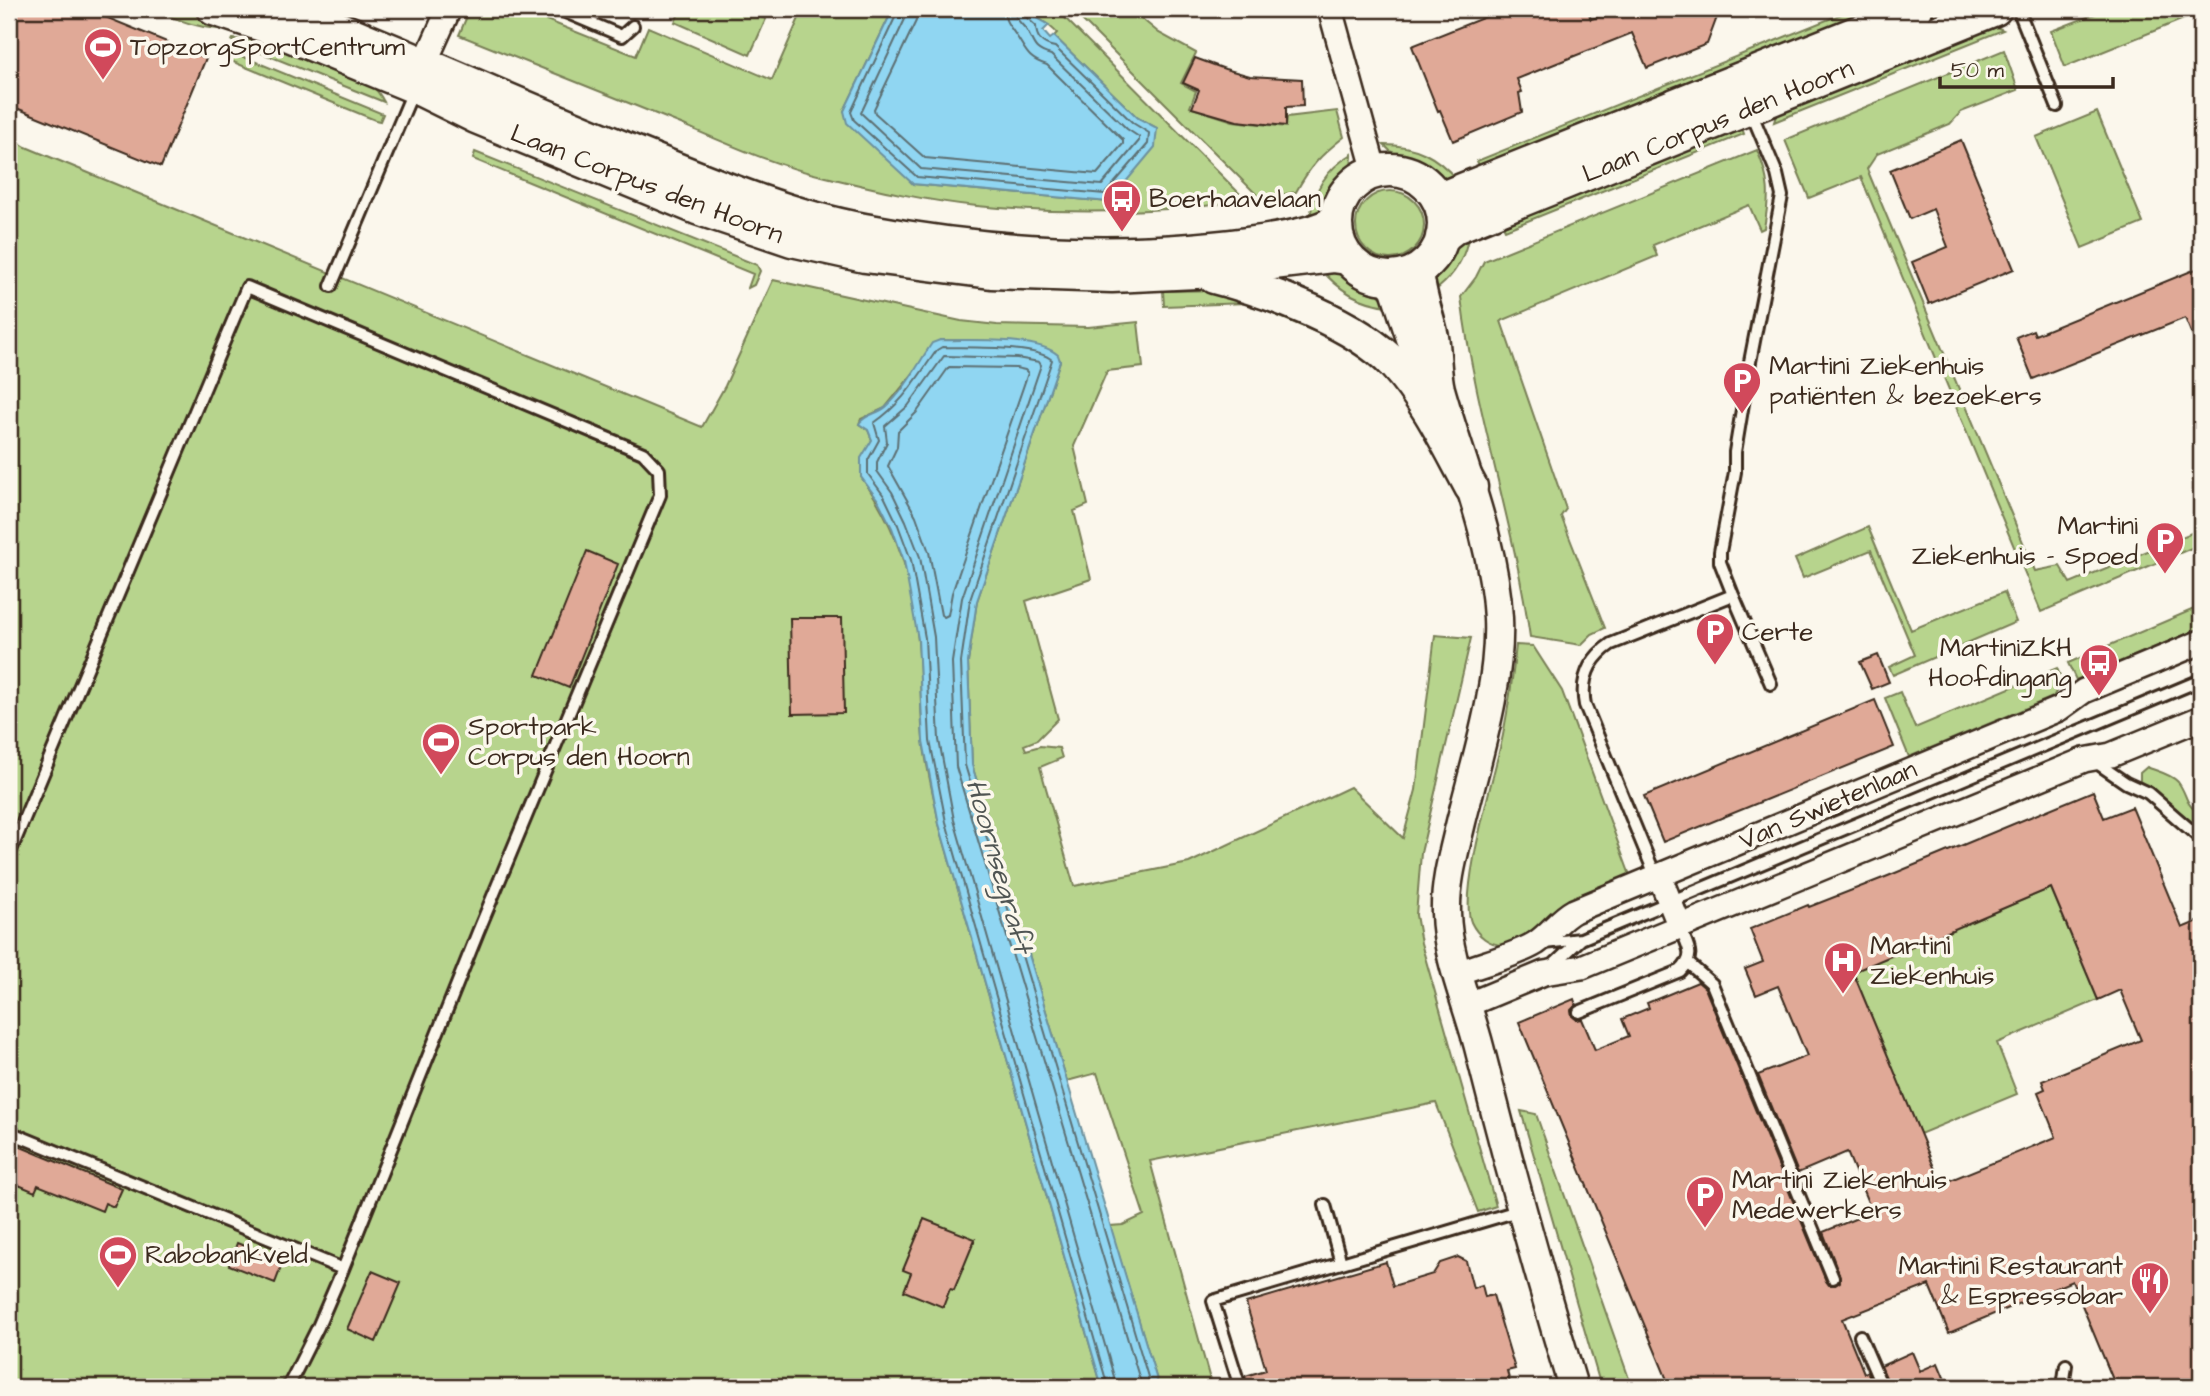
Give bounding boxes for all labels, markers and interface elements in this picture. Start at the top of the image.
sports icon: TopzorgSportCentrum [82,26,124,81]
place label: TopzorgSportCentrum [130,29,406,67]
scale bar [1940,46,2114,90]
street label: Laan Corpus den Hoorn [1577,50,1859,192]
text: 50 m [1951,56,2005,85]
street label: Laan Corpus den Hoorn [505,115,789,253]
bus stop icon: Boerhaavelaan [1101,178,1143,233]
place label: Boerhaavelaan [1149,181,1321,217]
place label: Martini Ziekenhuis patiënten & bezoekers [1769,348,2042,414]
parking icon: Martini Ziekenhuis patiënten & bezoekers [1721,360,1763,415]
place label: Martini Ziekenhuis - Spoed [1911,508,2138,574]
parking icon: Martini Ziekenhuis - Spoed [2144,520,2186,575]
parking icon: Certe [1694,611,1736,666]
place label: Certe [1742,614,1813,650]
place label: MartiniZKH Hoofdingang [1928,630,2072,698]
bus stop icon: MartiniZKH Hoofdingang [2078,642,2120,697]
place label: Sportpark Corpus den Hoorn [468,709,690,775]
sports icon: Sportpark Corpus den Hoorn [420,721,462,776]
street label: Van Swietenlaan [1734,751,1922,859]
water label: Hoornsegraft [955,775,1043,960]
place label: Martini Ziekenhuis [1870,928,1995,994]
hospital icon: Martini Ziekenhuis [1822,940,1864,995]
place label: Martini Ziekenhuis Medewerkers [1732,1162,1947,1228]
parking icon: Martini Ziekenhuis Medewerkers [1684,1174,1726,1229]
sports icon: Rabobankveld [97,1234,139,1289]
place label: Rabobankveld [145,1237,308,1273]
place label: Martini Restaurant & Espressobar [1898,1248,2123,1314]
restaurant icon: Martini Restaurant & Espressobar [2129,1260,2171,1315]

